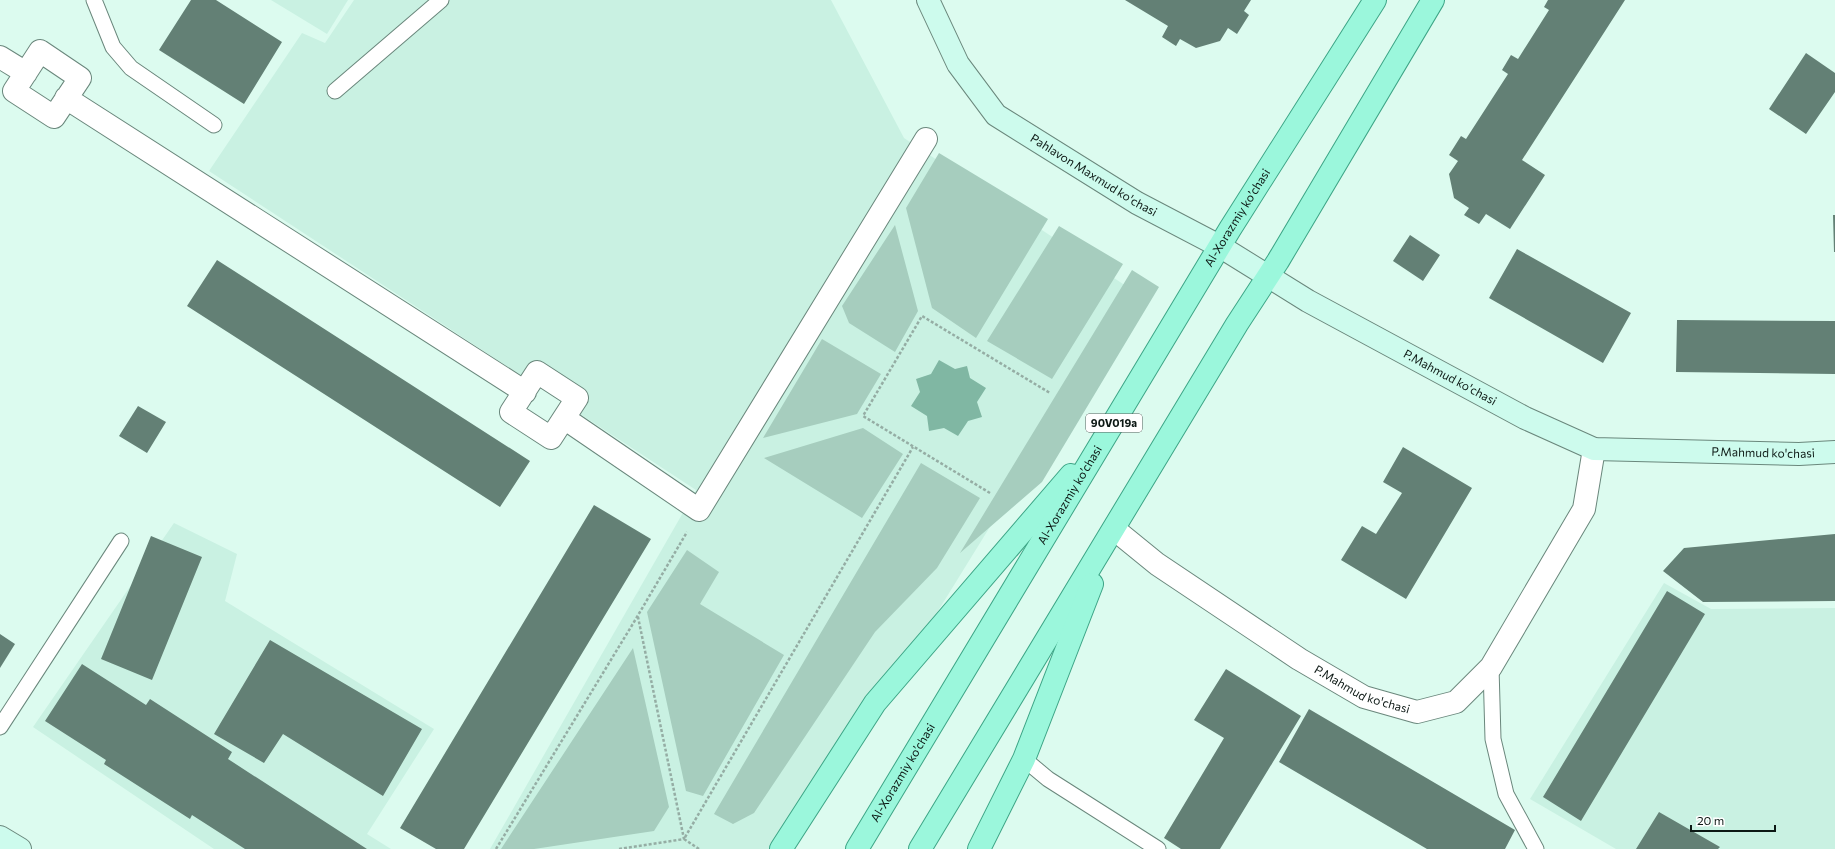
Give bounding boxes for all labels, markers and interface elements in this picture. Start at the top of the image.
street label: Pahlavon Maxmud ko'chasi [1028,130,1160,218]
street label: Al-Xorazmiy ko’chasi [1201,166,1272,269]
street label: P.Mahmud ko'chasi [1401,346,1499,407]
road number: 90V019a [1086,414,1142,432]
street label: Al-Xorazmiy ko’chasi [1034,443,1104,546]
street label: P.Mahmud ko'chasi [1711,444,1815,460]
street label: P.Mahmud ko'chasi [1312,662,1412,716]
street label: Al-Xorazmiy ko’chasi [867,720,937,824]
scale bar [1691,807,1775,833]
text: 20 m [1697,813,1724,827]

